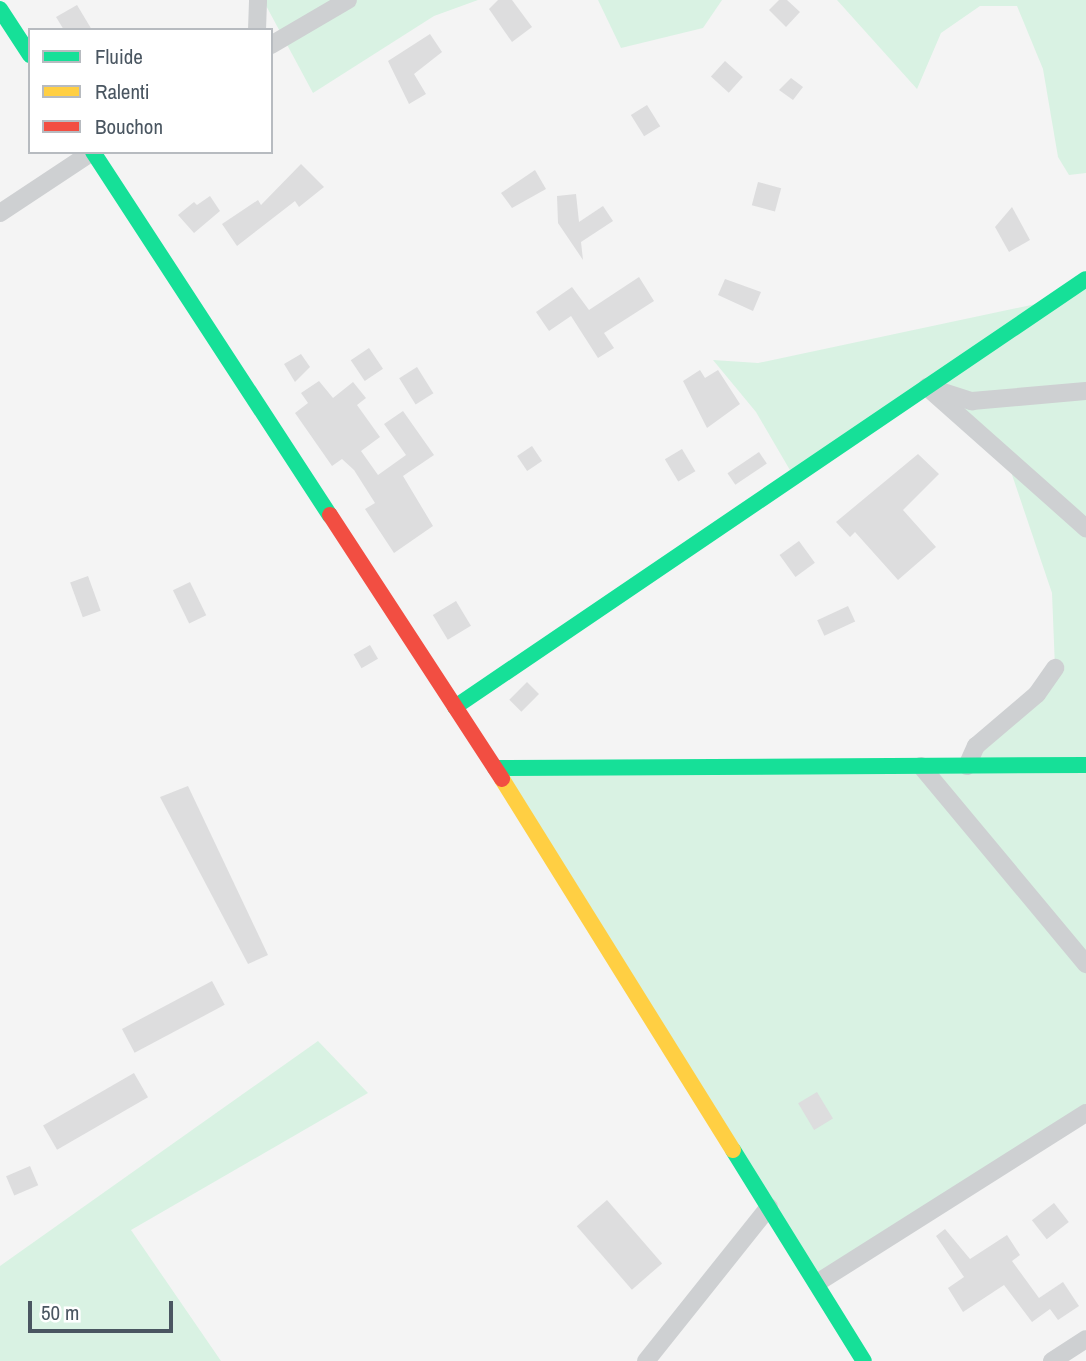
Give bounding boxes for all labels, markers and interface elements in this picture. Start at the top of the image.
legend [28,28,273,154]
text: Fluide [95,42,143,71]
text: Ralenti [95,77,150,106]
text: Bouchon [95,112,163,141]
scale bar [32,1288,177,1332]
text: 50 m [41,1298,79,1327]

